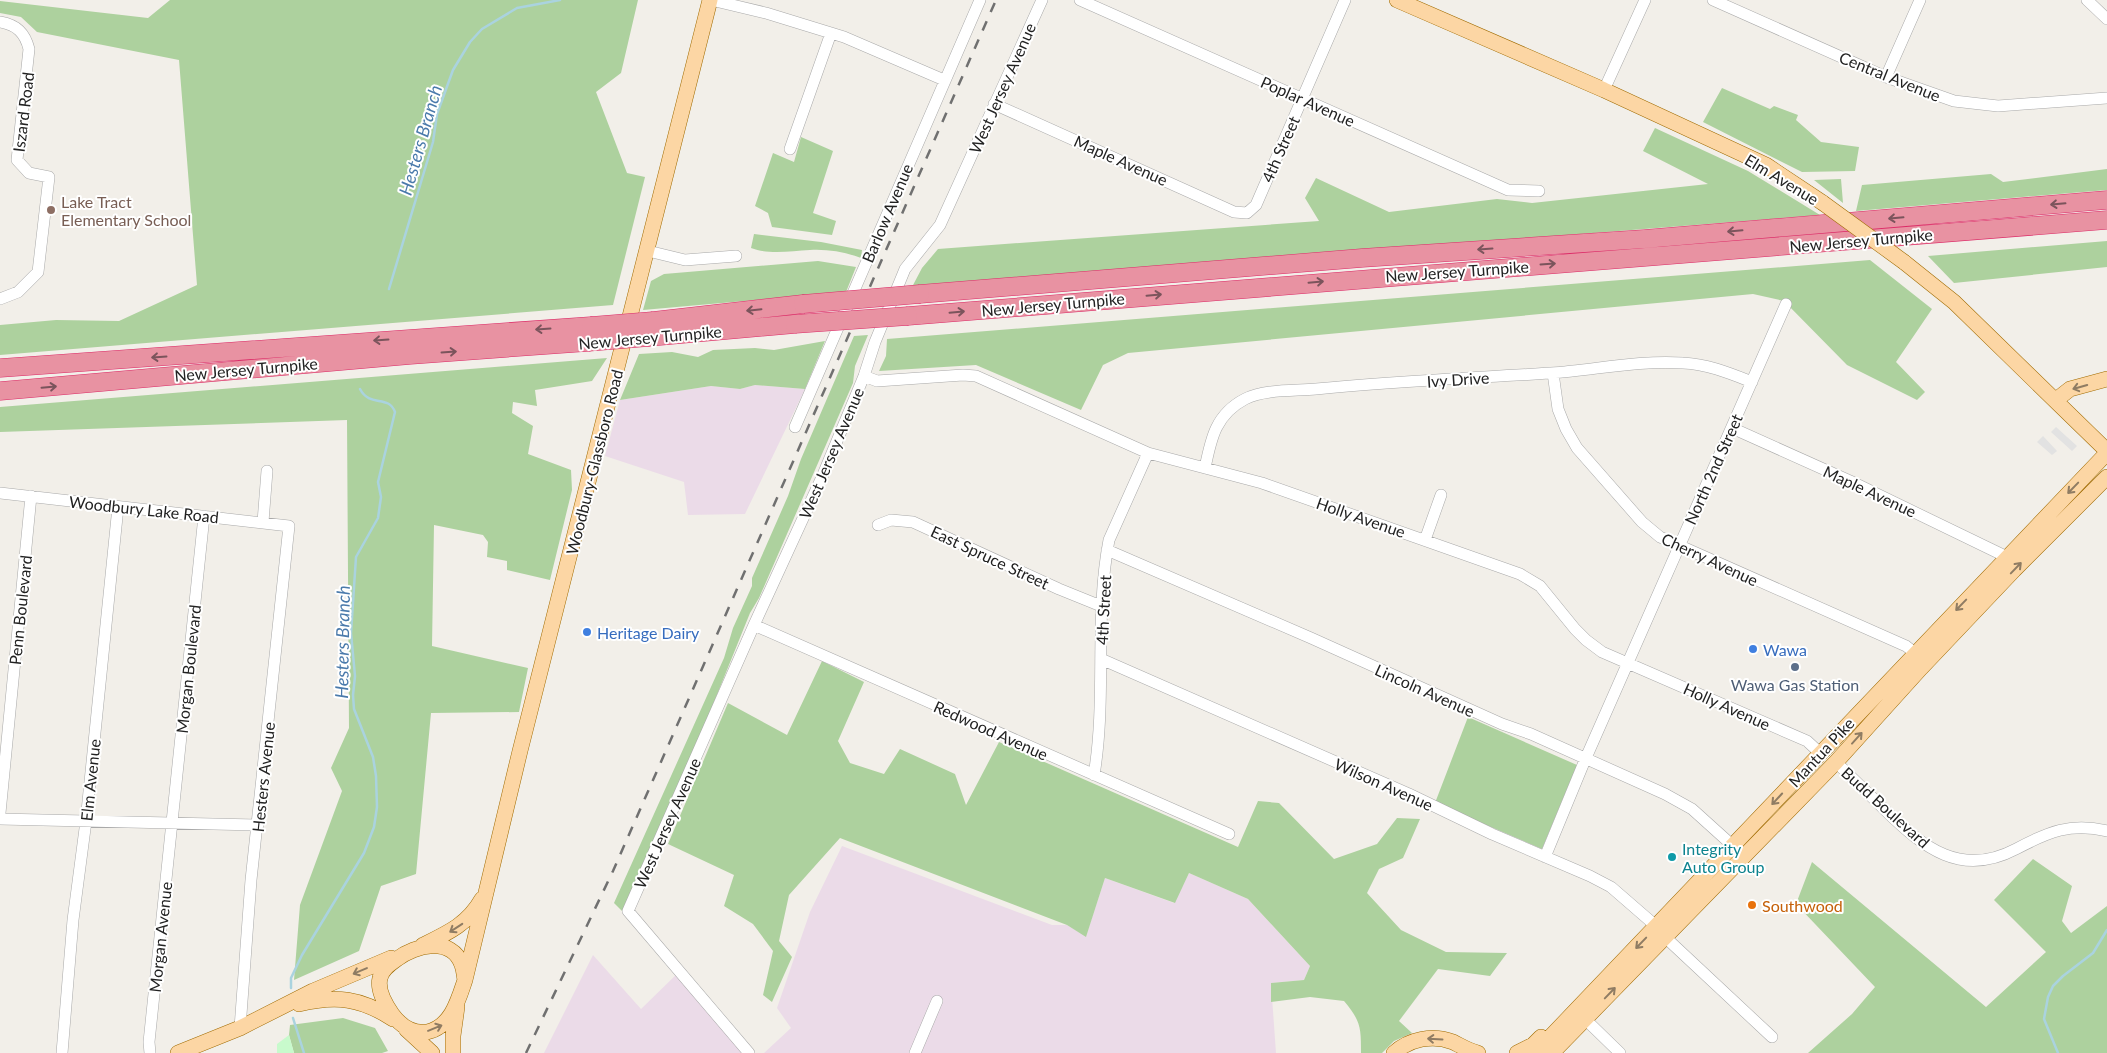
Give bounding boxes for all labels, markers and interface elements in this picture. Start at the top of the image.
street label: West Jersey Avenue [965,20,1039,156]
street label: Central Avenue [1837,47,1943,105]
street label: Iszard Road [9,71,37,153]
street label: Poplar Avenue [1258,72,1358,130]
water label: Hesters Branch [394,82,446,198]
street label: 4th Street [1257,113,1303,185]
street label: Maple Avenue [1071,131,1171,189]
street label: Elm Avenue [1742,150,1822,208]
street label: Barlow Avenue [858,161,916,265]
place label: Lake Tract Elementary School [61,192,191,229]
one-way arrow [2051,200,2067,209]
marker: Lake Tract Elementary School [45,204,57,216]
one-way arrow [1889,213,1905,222]
street label: New Jersey Turnpike [1788,224,1934,256]
one-way arrow [1727,226,1743,236]
one-way arrow [1477,245,1493,254]
street label: New Jersey Turnpike [1385,257,1529,285]
one-way arrow [1539,259,1555,269]
one-way arrow [1308,277,1324,287]
street label: New Jersey Turnpike [980,288,1126,320]
one-way arrow [1146,291,1162,300]
one-way arrow [747,305,763,315]
one-way arrow [949,307,965,317]
street label: New Jersey Turnpike [577,321,723,353]
one-way arrow [535,324,551,334]
one-way arrow [373,336,389,345]
one-way arrow [440,347,456,357]
one-way arrow [151,353,167,362]
street label: New Jersey Turnpike [173,353,319,385]
street label: Ivy Drive [1426,367,1490,391]
street label: Woodbury-Glassboro Road [562,368,626,556]
one-way arrow [40,382,56,391]
one-way arrow [2072,382,2088,392]
street label: West Jersey Avenue [795,385,867,521]
street label: North 2nd Street [1680,411,1746,527]
street label: Maple Avenue [1821,461,1919,521]
one-way arrow [2067,482,2079,494]
street label: Woodbury Lake Road [68,492,220,526]
street label: Holly Avenue [1314,493,1408,541]
street label: East Spruce Street [928,521,1052,593]
street label: Cherry Avenue [1659,528,1761,590]
street label: Penn Boulevard [5,554,35,666]
one-way arrow [2010,562,2022,575]
street label: 4th Street [1092,574,1114,646]
water label: Hesters Branch [330,585,354,699]
one-way arrow [1955,599,1967,611]
street label: Morgan Boulevard [172,604,204,734]
place label: Heritage Dairy [597,623,700,642]
marker: Heritage Dairy [581,626,593,638]
place label: Wawa [1763,640,1807,659]
marker: Wawa [1747,643,1759,655]
street label: Lincoln Avenue [1372,660,1478,720]
marker: Wawa Gas Station [1789,661,1801,673]
place label: Wawa Gas Station [1731,675,1859,694]
street label: Holly Avenue [1681,678,1773,734]
street label: Redwood Avenue [931,696,1051,764]
street label: Mantua Pike [1784,713,1858,791]
street label: Hesters Avenue [248,721,278,833]
one-way arrow [1851,732,1863,745]
street label: Elm Avenue [76,738,104,822]
street label: Wilson Avenue [1332,754,1436,814]
street label: West Jersey Avenue [630,755,704,891]
street label: Budd Boulevard [1838,763,1934,851]
one-way arrow [1771,793,1783,805]
place label: Integrity Auto Group [1682,839,1764,876]
marker: Integrity Auto Group [1666,851,1678,863]
street label: Morgan Avenue [145,881,175,993]
place label: Southwood [1762,896,1843,915]
marker: Southwood [1746,899,1758,911]
one-way arrow [449,923,463,933]
one-way arrow [1635,936,1647,949]
one-way arrow [353,967,368,977]
one-way arrow [1604,987,1616,999]
one-way arrow [427,1023,442,1032]
one-way arrow [1428,1035,1444,1044]

